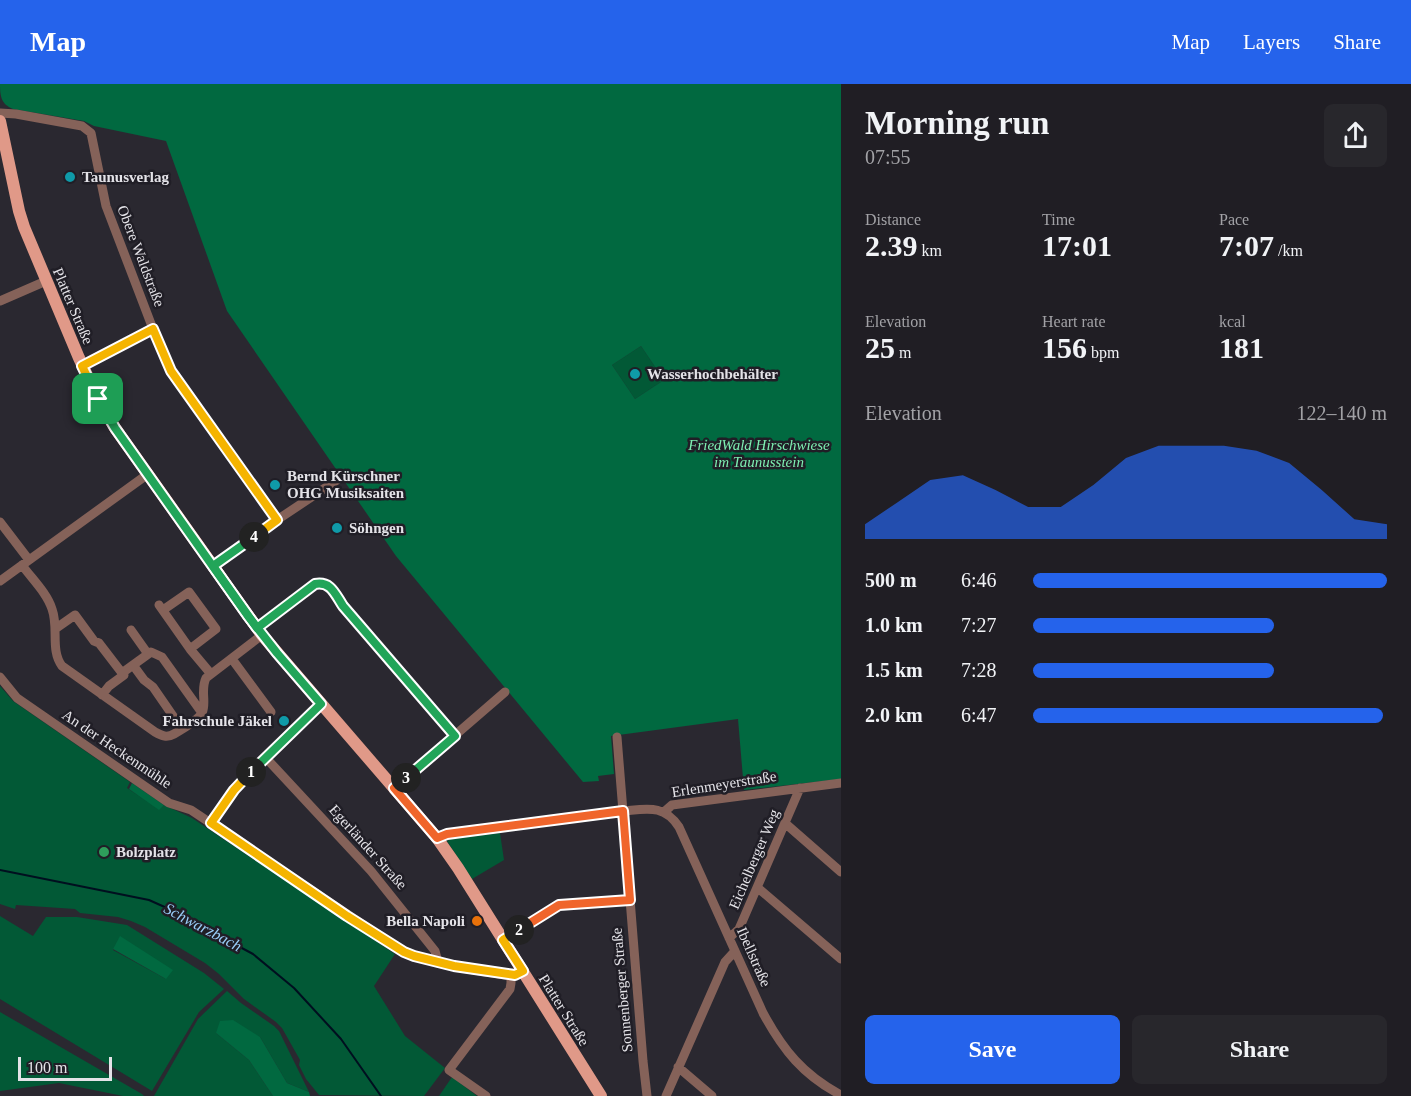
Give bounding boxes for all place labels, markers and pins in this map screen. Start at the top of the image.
place label: Taunusverlag [82,169,169,185]
marker: Taunusverlag [63,170,77,184]
place label: Wasserhochbehälter [647,366,778,382]
marker: Wasserhochbehälter [628,367,642,381]
pin [72,373,123,424]
place label: Bernd Kürschner OHG Musiksaiten [287,468,405,501]
marker: Bernd Kürschner OHG Musiksaiten [268,478,282,492]
place label: Söhngen [349,520,405,536]
marker: Söhngen [330,521,344,535]
pin: 4 [239,522,269,552]
place label: Fahrschule Jäkel [162,713,272,729]
marker: Fahrschule Jäkel [277,714,291,728]
pin: 1 [236,757,266,787]
pin: 3 [391,763,421,793]
place label: Bolzplatz [116,844,176,860]
marker: Bolzplatz [97,845,111,859]
place label: Bella Napoli [386,913,465,929]
marker: Bella Napoli [470,914,484,928]
pin: 2 [504,915,534,945]

